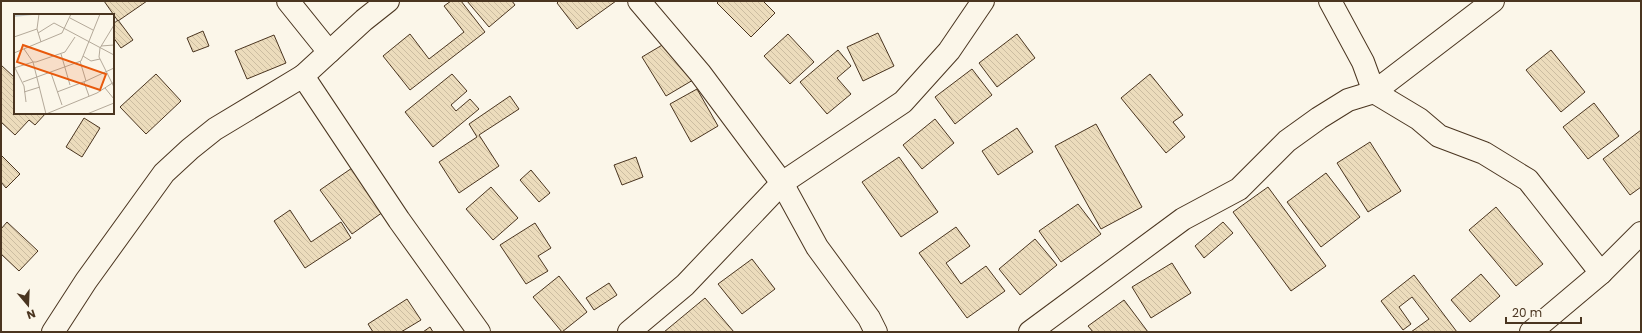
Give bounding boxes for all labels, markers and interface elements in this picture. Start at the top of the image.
inset map [14,14,114,114]
north arrow [8,285,48,325]
scale bar [1506,299,1581,325]
text: 20 m [1512,304,1542,321]
text: N [25,306,38,323]

